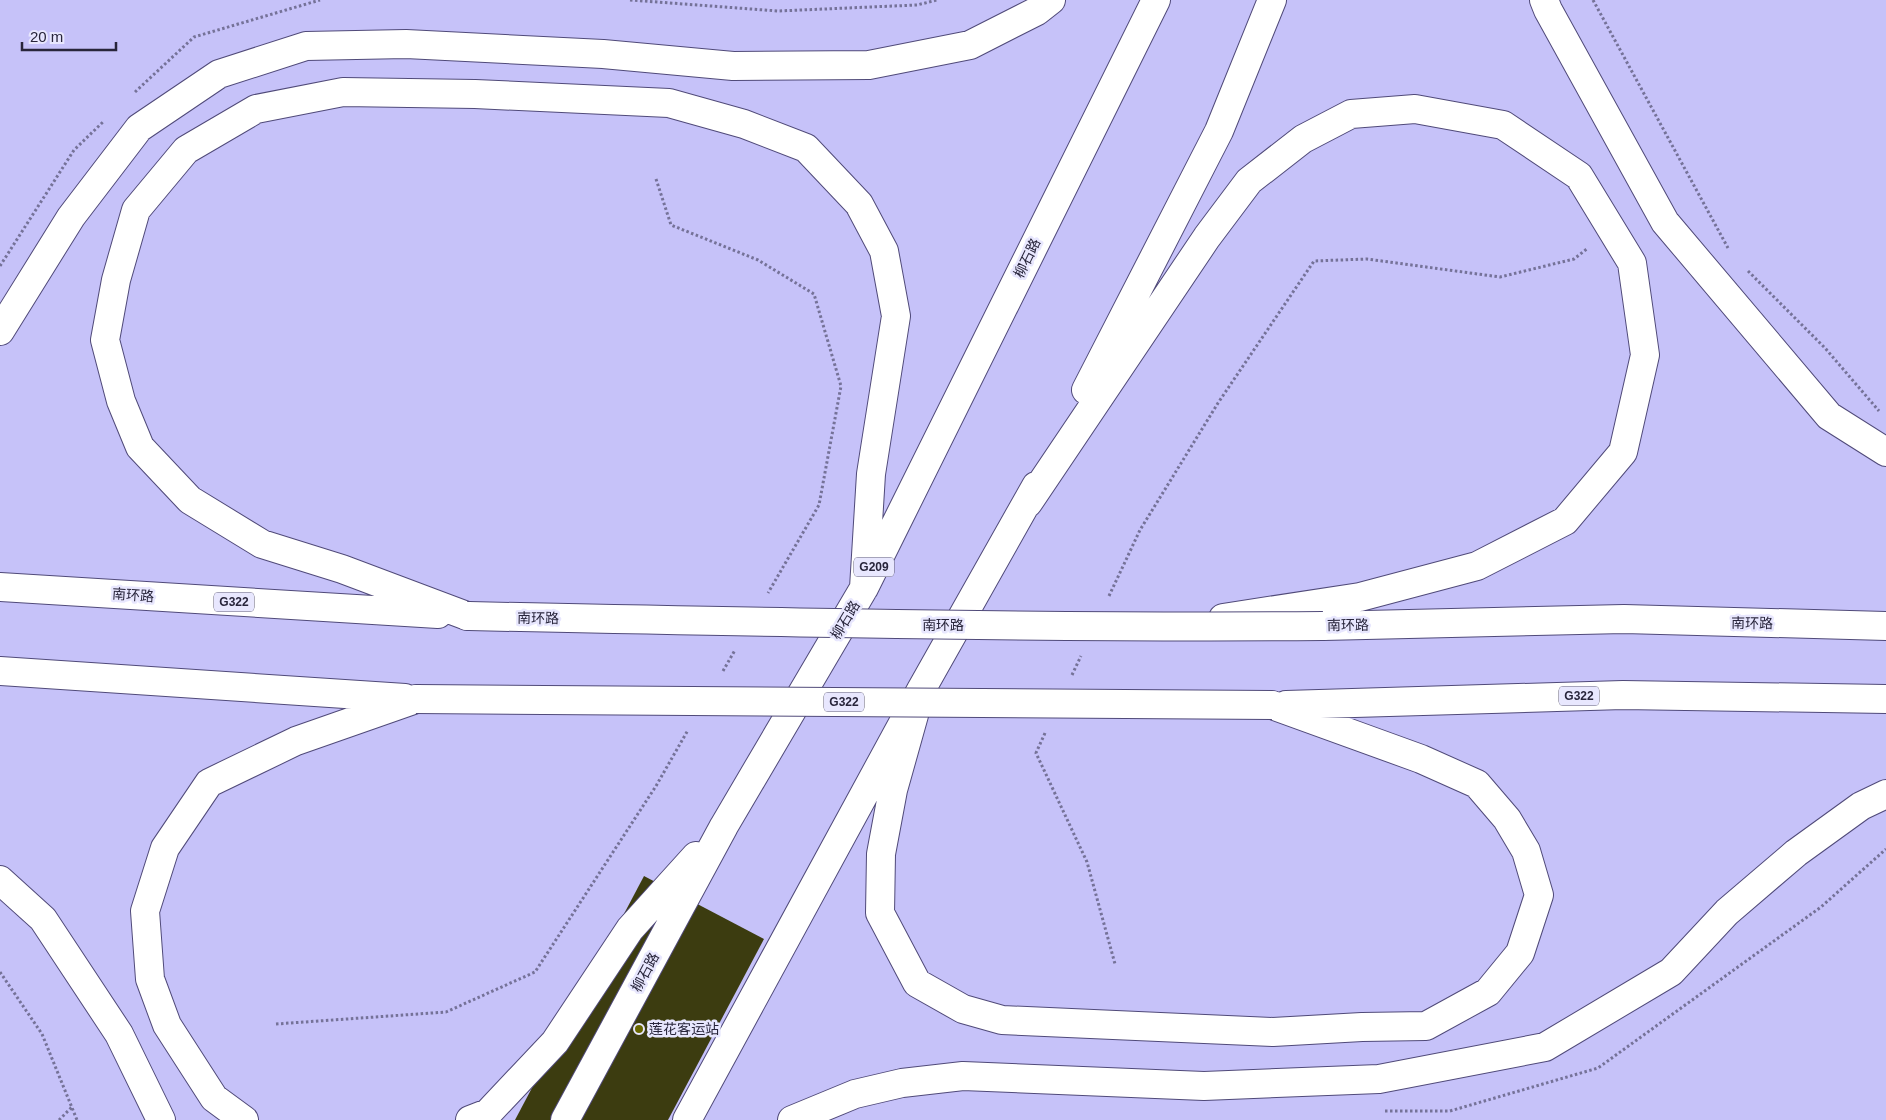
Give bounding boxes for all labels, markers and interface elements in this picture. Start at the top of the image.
scale bar [22,20,116,52]
text: 20 m [30,28,63,45]
street label: 柳石路 [1011,236,1043,280]
road number: G209 [854,558,894,576]
street label: 南环路 [111,586,155,604]
road number: G322 [214,592,254,612]
street label: 柳石路 [827,598,863,642]
street label: 南环路 [517,610,559,626]
street label: 南环路 [1731,615,1773,631]
street label: 南环路 [922,617,964,633]
street label: 南环路 [1327,617,1369,633]
road number: G322 [1559,686,1599,706]
road number: G322 [824,692,864,712]
street label: 柳石路 [628,950,662,994]
place label: 莲花客运站 [649,1021,719,1037]
marker: 莲花客运站 [633,1023,645,1035]

